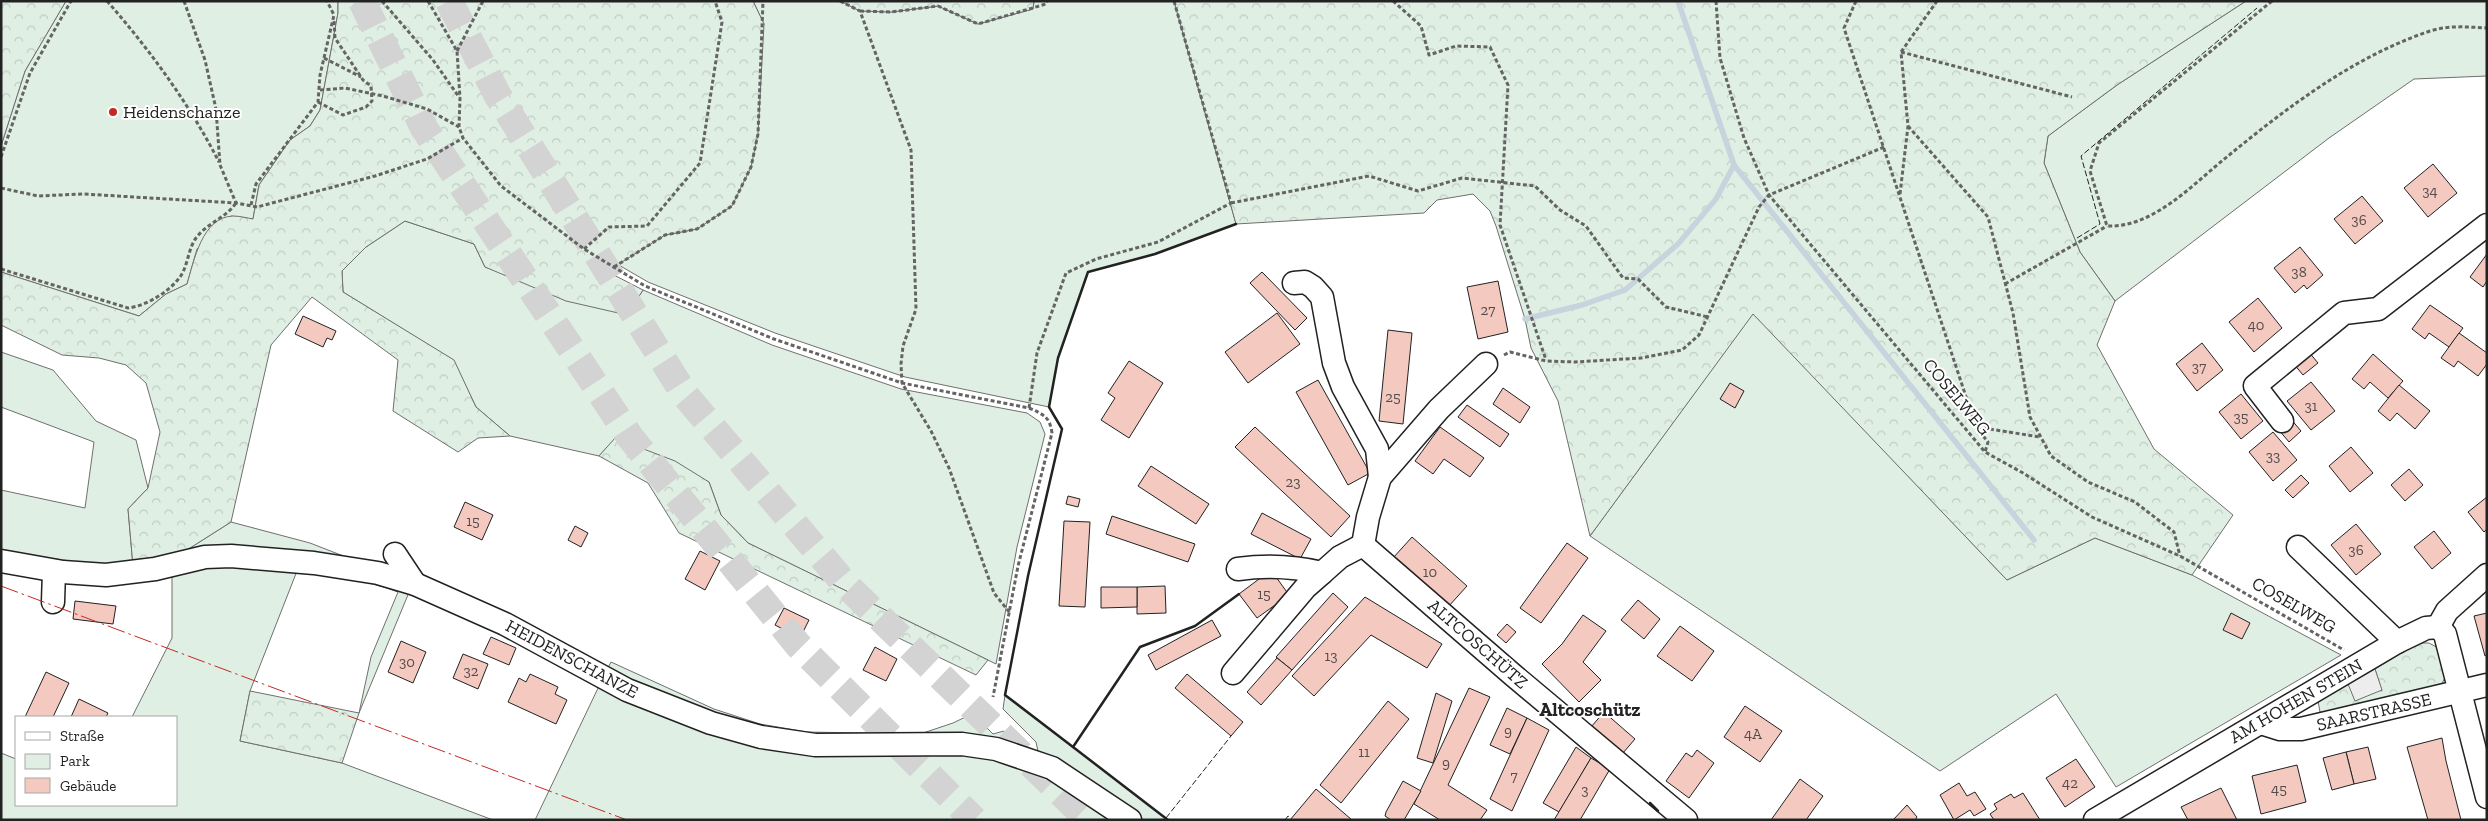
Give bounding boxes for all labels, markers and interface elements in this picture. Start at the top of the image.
place label: Heidenschanze [123,101,240,123]
marker: Heidenschanze [107,106,119,118]
house number: 34 [2422,182,2438,200]
house number: 36 [2351,211,2367,229]
house number: 38 [2291,263,2307,281]
house number: 27 [1481,301,1495,319]
house number: 40 [2248,316,2264,334]
street label: COSELWEG [1918,354,1996,440]
house number: 37 [2192,358,2206,376]
house number: 25 [1385,388,1401,406]
house number: 31 [2304,397,2318,415]
house number: 35 [2233,408,2249,426]
house number: 33 [2266,447,2280,465]
house number: 23 [1285,473,1301,491]
house number: 15 [466,512,480,530]
house number: 36 [2348,541,2364,559]
house number: 10 [1423,563,1437,581]
street label: COSELWEG [2248,572,2340,638]
house number: 15 [1257,585,1271,603]
street label: ALTCOSCHÜTZ [1423,595,1533,693]
street label: HEIDENSCHANZE [502,615,642,703]
house number: 13 [1324,647,1338,665]
house number: 30 [399,653,415,671]
street label: AM HOHEN STEIN [2226,654,2366,748]
house number: 32 [463,662,479,680]
street label: SAARSTRASSE [2315,688,2433,736]
district label: Altcoschütz [1539,698,1641,721]
legend [15,716,178,806]
house number: 9 [1504,722,1512,740]
house number: 4A [1744,725,1762,743]
text: Straße [60,727,104,745]
house number: 11 [1358,743,1370,761]
text: Park [60,752,90,770]
house number: 9 [1442,754,1450,772]
house number: 7 [1510,767,1518,785]
house number: 42 [2062,774,2078,792]
text: Gebäude [60,777,116,795]
house number: 45 [2271,780,2287,798]
house number: 3 [1581,781,1589,799]

